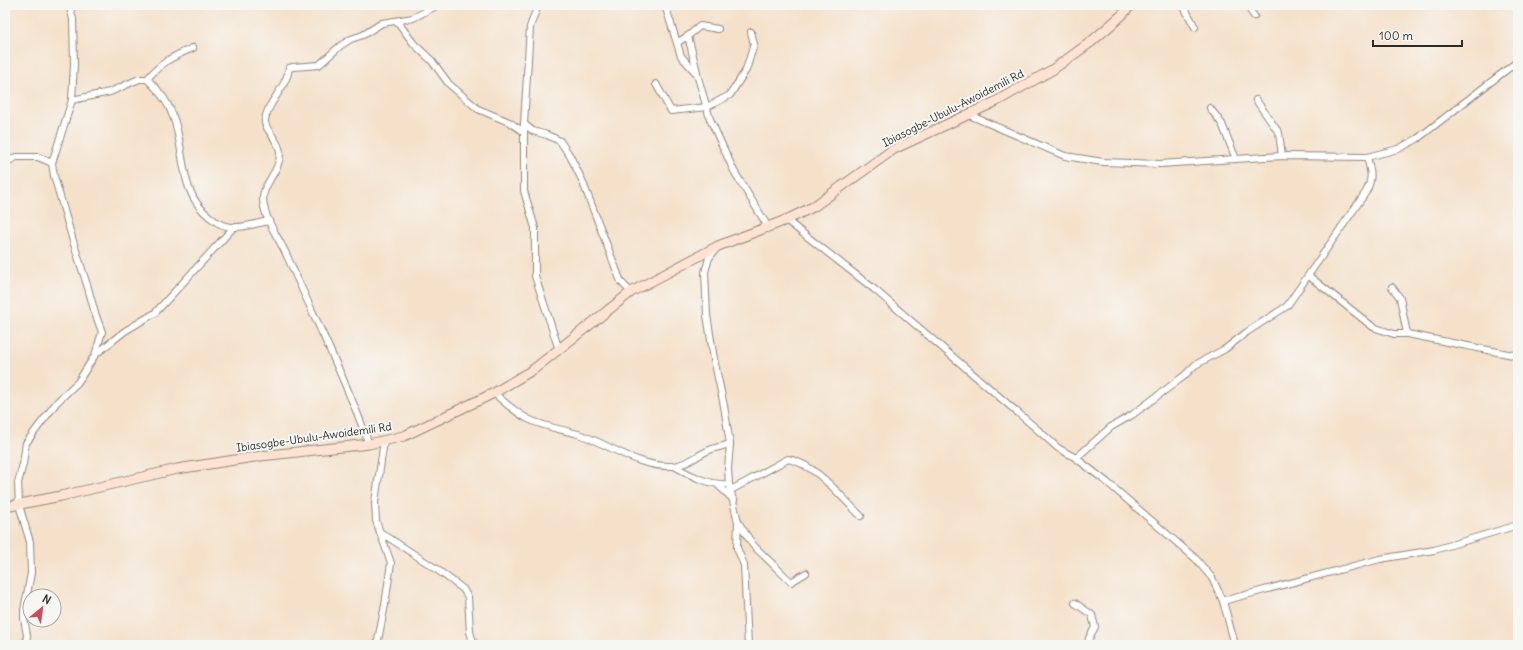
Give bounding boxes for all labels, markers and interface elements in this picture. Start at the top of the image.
scale bar [1373,22,1462,48]
text: 100 m [1379,28,1413,43]
street label: Ibiasogbe-Ubulu-Awoidemili Rd [880,66,1026,150]
street label: Ibiasogbe-Ubulu-Awoidemili Rd [235,419,393,455]
north arrow [22,588,62,628]
text: N [40,591,54,607]

